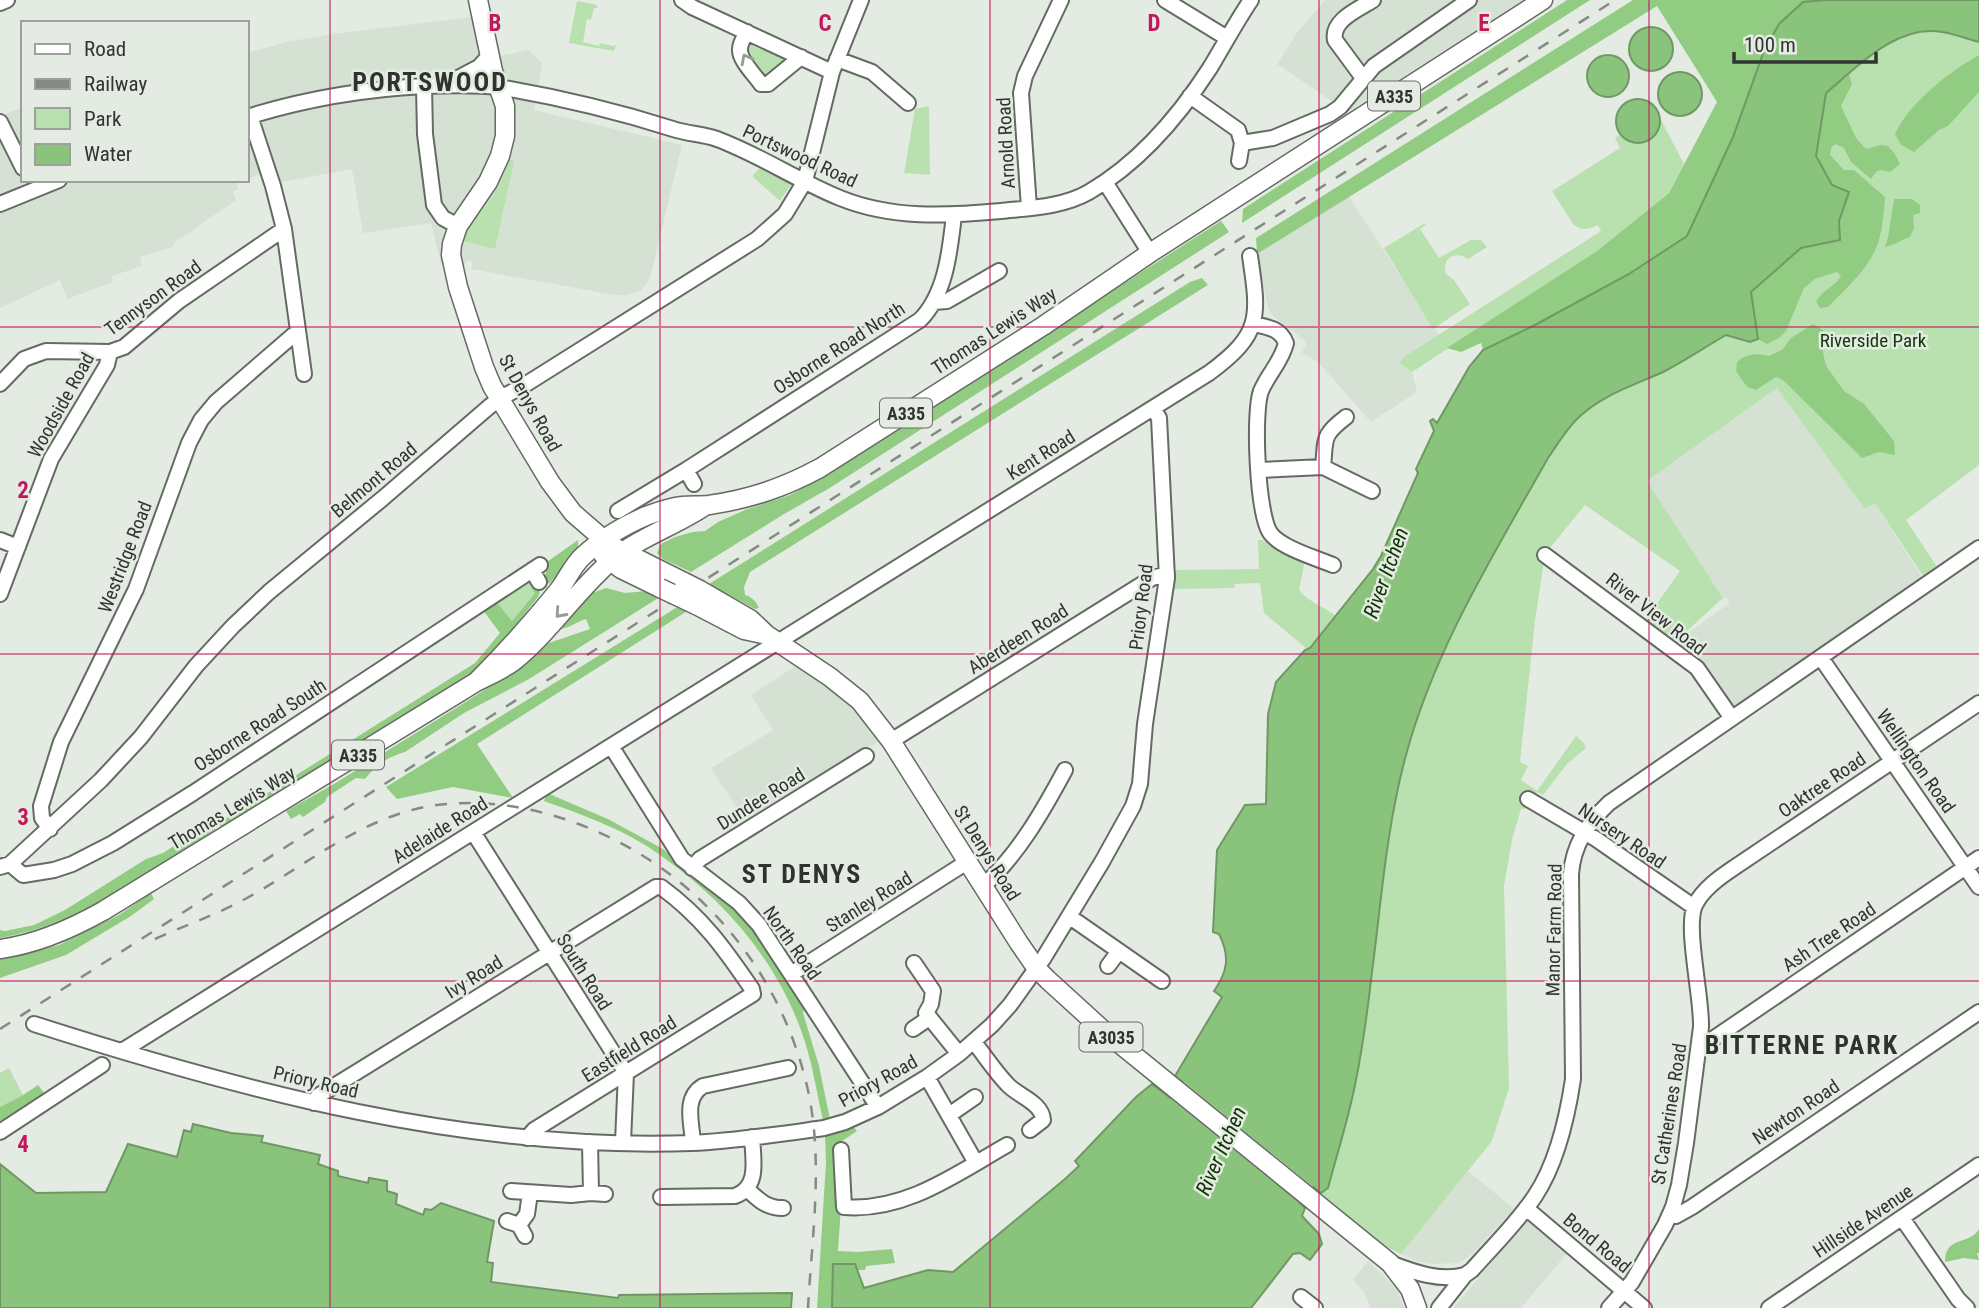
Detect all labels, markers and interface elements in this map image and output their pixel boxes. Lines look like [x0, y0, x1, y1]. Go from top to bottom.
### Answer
text: B [489, 10, 501, 37]
text: C [818, 10, 832, 37]
text: D [1148, 10, 1161, 37]
text: E [1478, 10, 1490, 37]
legend [21, 21, 248, 182]
scale bar [1734, 21, 1876, 65]
text: 100 m [1744, 33, 1796, 57]
text: Road [84, 37, 126, 61]
one-way arrow [740, 54, 754, 67]
district label: PORTSWOOD [352, 67, 508, 97]
text: Railway [84, 72, 147, 96]
road number: A335 [1368, 82, 1420, 110]
street label: Arnold Road [992, 97, 1020, 189]
text: Park [84, 107, 122, 131]
street label: Portswood Road [739, 119, 861, 193]
text: Water [84, 142, 132, 166]
street label: Tennyson Road [100, 255, 206, 341]
street label: Thomas Lewis Way [927, 282, 1061, 380]
street label: Osborne Road North [769, 297, 909, 399]
park label: Riverside Park [1820, 329, 1927, 352]
street label: Woodside Road [23, 348, 99, 462]
street label: St Denys Road [494, 350, 566, 456]
road number: A335 [880, 398, 932, 428]
street label: Kent Road [1003, 425, 1079, 485]
street label: Belmont Road [326, 437, 422, 523]
text: 2 [17, 477, 29, 504]
street label: Westridge Road [93, 498, 157, 616]
water label: River Itchen [1359, 525, 1413, 621]
street label: Priory Road [1124, 563, 1158, 651]
street label: River View Road [1602, 568, 1710, 660]
street label: Aberdeen Road [964, 599, 1072, 679]
one-way arrow [555, 605, 568, 618]
street label: Osborne Road South [190, 674, 330, 776]
street label: Wellington Road [1872, 705, 1960, 817]
road number: A335 [332, 740, 384, 770]
street label: Oaktree Road [1774, 747, 1870, 823]
street label: Thomas Lewis Way [164, 761, 300, 855]
street label: Dundee Road [713, 763, 809, 835]
street label: Adelaide Road [388, 792, 492, 868]
street label: Nursery Road [1574, 798, 1670, 874]
street label: St Denys Road [949, 801, 1025, 905]
text: 3 [17, 804, 29, 831]
district label: ST DENYS [742, 859, 862, 889]
street label: Manor Farm Road [1541, 863, 1567, 997]
street label: Stanley Road [822, 866, 916, 938]
street label: Ash Tree Road [1778, 897, 1880, 977]
street label: North Road [758, 902, 826, 984]
street label: South Road [551, 929, 617, 1015]
street label: Ivy Road [441, 950, 507, 1004]
street label: Eastfield Road [577, 1011, 681, 1087]
road number: A3035 [1080, 1022, 1142, 1052]
district label: BITTERNE PARK [1705, 1030, 1899, 1060]
street label: St Catherines Road [1646, 1042, 1692, 1186]
street label: Priory Road [835, 1050, 921, 1112]
street label: Priory Road [271, 1061, 361, 1103]
street label: Newton Road [1748, 1075, 1844, 1149]
water label: River Itchen [1191, 1103, 1251, 1199]
text: 4 [17, 1131, 29, 1158]
street label: Hillside Avenue [1809, 1179, 1917, 1263]
street label: Bond Road [1559, 1208, 1635, 1278]

